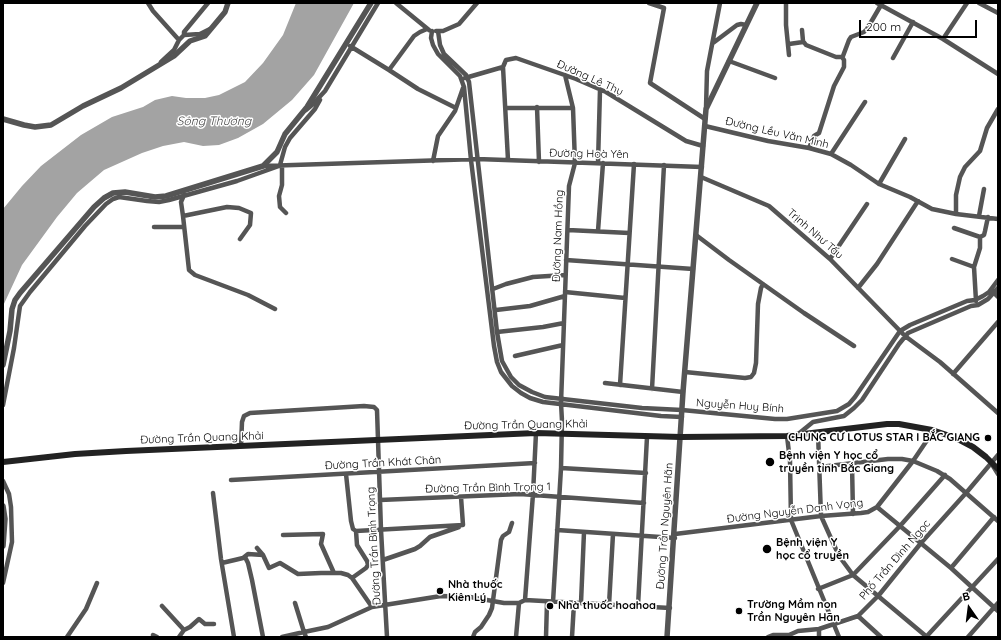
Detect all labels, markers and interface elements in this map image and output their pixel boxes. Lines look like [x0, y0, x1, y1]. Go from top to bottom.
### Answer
scale bar [861, 12, 979, 38]
text: 200 m [866, 19, 901, 34]
street label: Đường Lê Thụ [555, 57, 625, 99]
water label: Sông Thương [177, 114, 251, 128]
street label: Đường Lều Văn Minh [724, 115, 830, 151]
street label: Đường Hoà Yên [549, 147, 629, 161]
street label: Đường Nam Hồng [550, 190, 566, 282]
street label: Trịnh Như Tấu [784, 206, 846, 262]
street label: Nguyễn Huy Bính [695, 396, 785, 416]
street label: Đường Trần Quang Khải [464, 417, 588, 433]
street label: Đường Trần Quang Khải [140, 429, 264, 447]
place label: CHUNG CƯ LOTUS STAR I BẮC GIANG [788, 431, 980, 445]
marker: CHUNG CƯ LOTUS STAR I BẮC GIANG [983, 433, 993, 443]
place label: Bệnh viện Y học cổ truyền tỉnh Bắc Giang [779, 449, 894, 475]
street label: Đường Trần Khát Chân [324, 453, 442, 473]
marker: Bệnh viện Y học cổ truyền tỉnh Bắc Giang [764, 456, 776, 468]
street label: Đường Trần Nguyên Hãn [654, 462, 676, 590]
street label: Đường Trần Bình Trọng 1 [425, 480, 551, 496]
street label: Đường Trần Bình Trọng [364, 487, 384, 605]
street label: Đường Nguyễn Danh Vọng [726, 496, 864, 526]
street label: Phố Trần Đình Ngọc [857, 517, 933, 603]
place label: Bệnh viện Y học cổ truyền [776, 536, 849, 562]
marker: Bệnh viện Y học cổ truyền [761, 543, 773, 555]
place label: Nhà thuốc Kiên Lý [448, 578, 503, 604]
marker: Nhà thuốc Kiên Lý [435, 586, 445, 596]
north arrow [949, 588, 989, 628]
text: B [961, 589, 971, 604]
place label: Trường Mầm non Trần Nguyên Hãn [747, 598, 840, 624]
place label: Nhà thuốc hoahoa [558, 599, 656, 613]
marker: Nhà thuốc hoahoa [545, 601, 555, 611]
marker: Trường Mầm non Trần Nguyên Hãn [734, 606, 744, 616]

